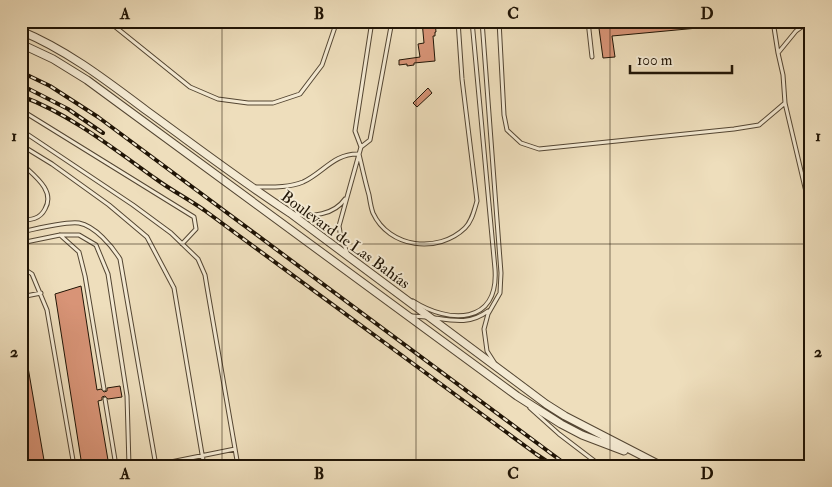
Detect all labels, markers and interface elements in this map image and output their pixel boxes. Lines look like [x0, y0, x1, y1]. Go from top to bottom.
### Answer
text: A [119, 4, 131, 24]
text: B [314, 4, 324, 24]
text: C [507, 4, 519, 24]
text: D [700, 4, 714, 24]
scale bar [630, 42, 732, 74]
text: 100 m [637, 51, 673, 70]
text: 1 [11, 126, 17, 146]
text: 1 [815, 126, 821, 146]
street label: Boulevard de Las Bahías [277, 186, 414, 293]
text: 2 [10, 342, 18, 362]
text: 2 [814, 342, 822, 362]
text: A [119, 464, 131, 484]
text: B [314, 464, 324, 484]
text: C [507, 464, 519, 484]
text: D [700, 464, 714, 484]

